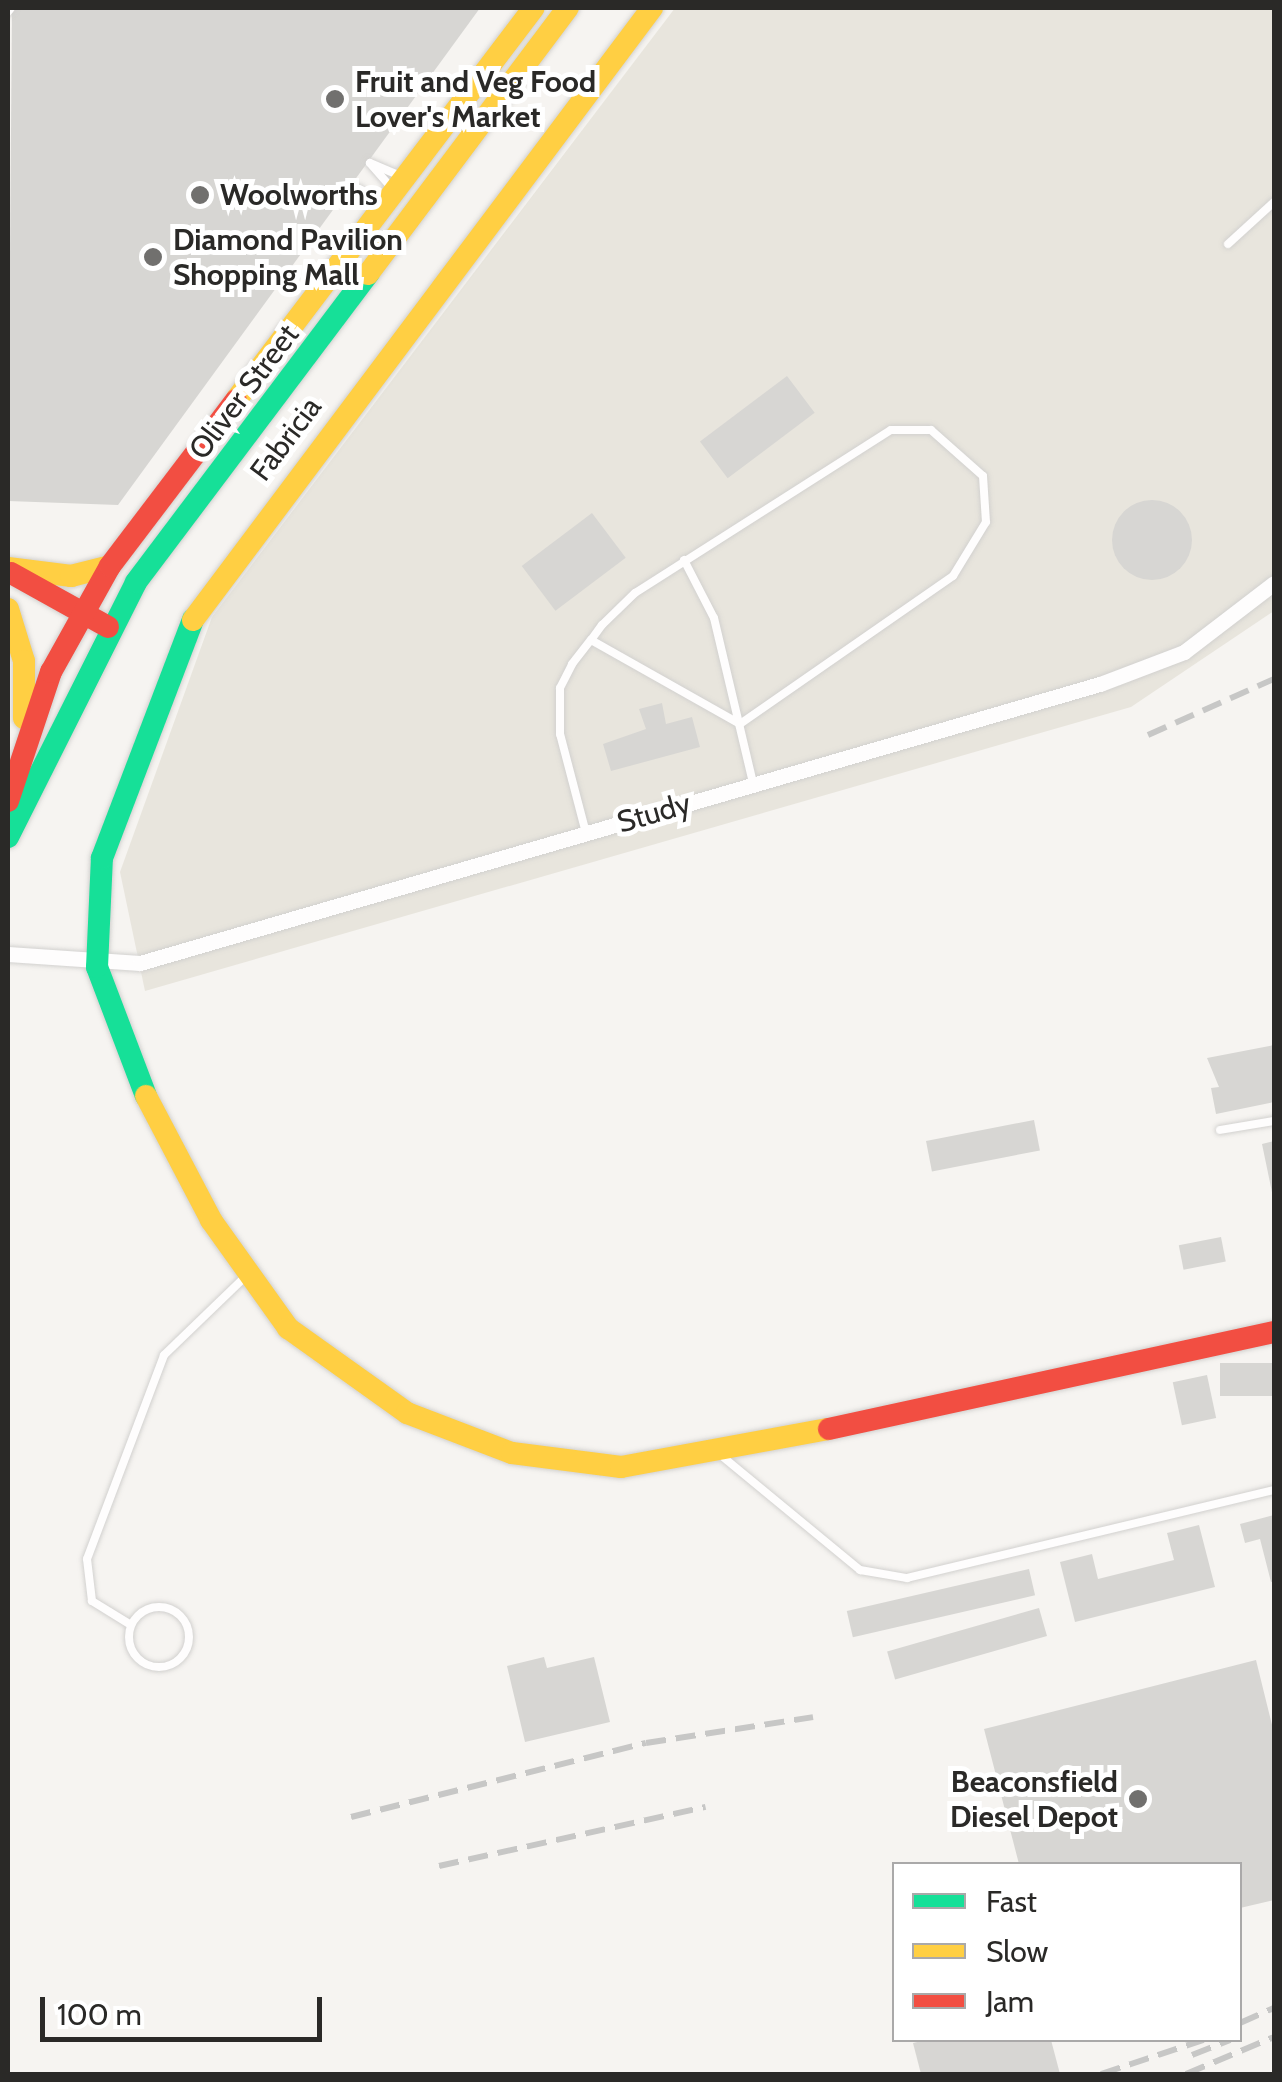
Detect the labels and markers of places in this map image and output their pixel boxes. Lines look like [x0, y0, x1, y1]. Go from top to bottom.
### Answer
place label: Fruit and Veg Food Lover's Market [355, 64, 596, 134]
marker: Fruit and Veg Food Lover's Market [324, 88, 346, 110]
place label: Woolworths [220, 177, 378, 213]
marker: Woolworths [189, 184, 211, 206]
place label: Diamond Pavilion Shopping Mall [173, 222, 403, 292]
marker: Diamond Pavilion Shopping Mall [142, 246, 164, 268]
place label: Beaconsfield Diesel Depot [950, 1764, 1118, 1834]
marker: Beaconsfield Diesel Depot [1127, 1788, 1149, 1810]

